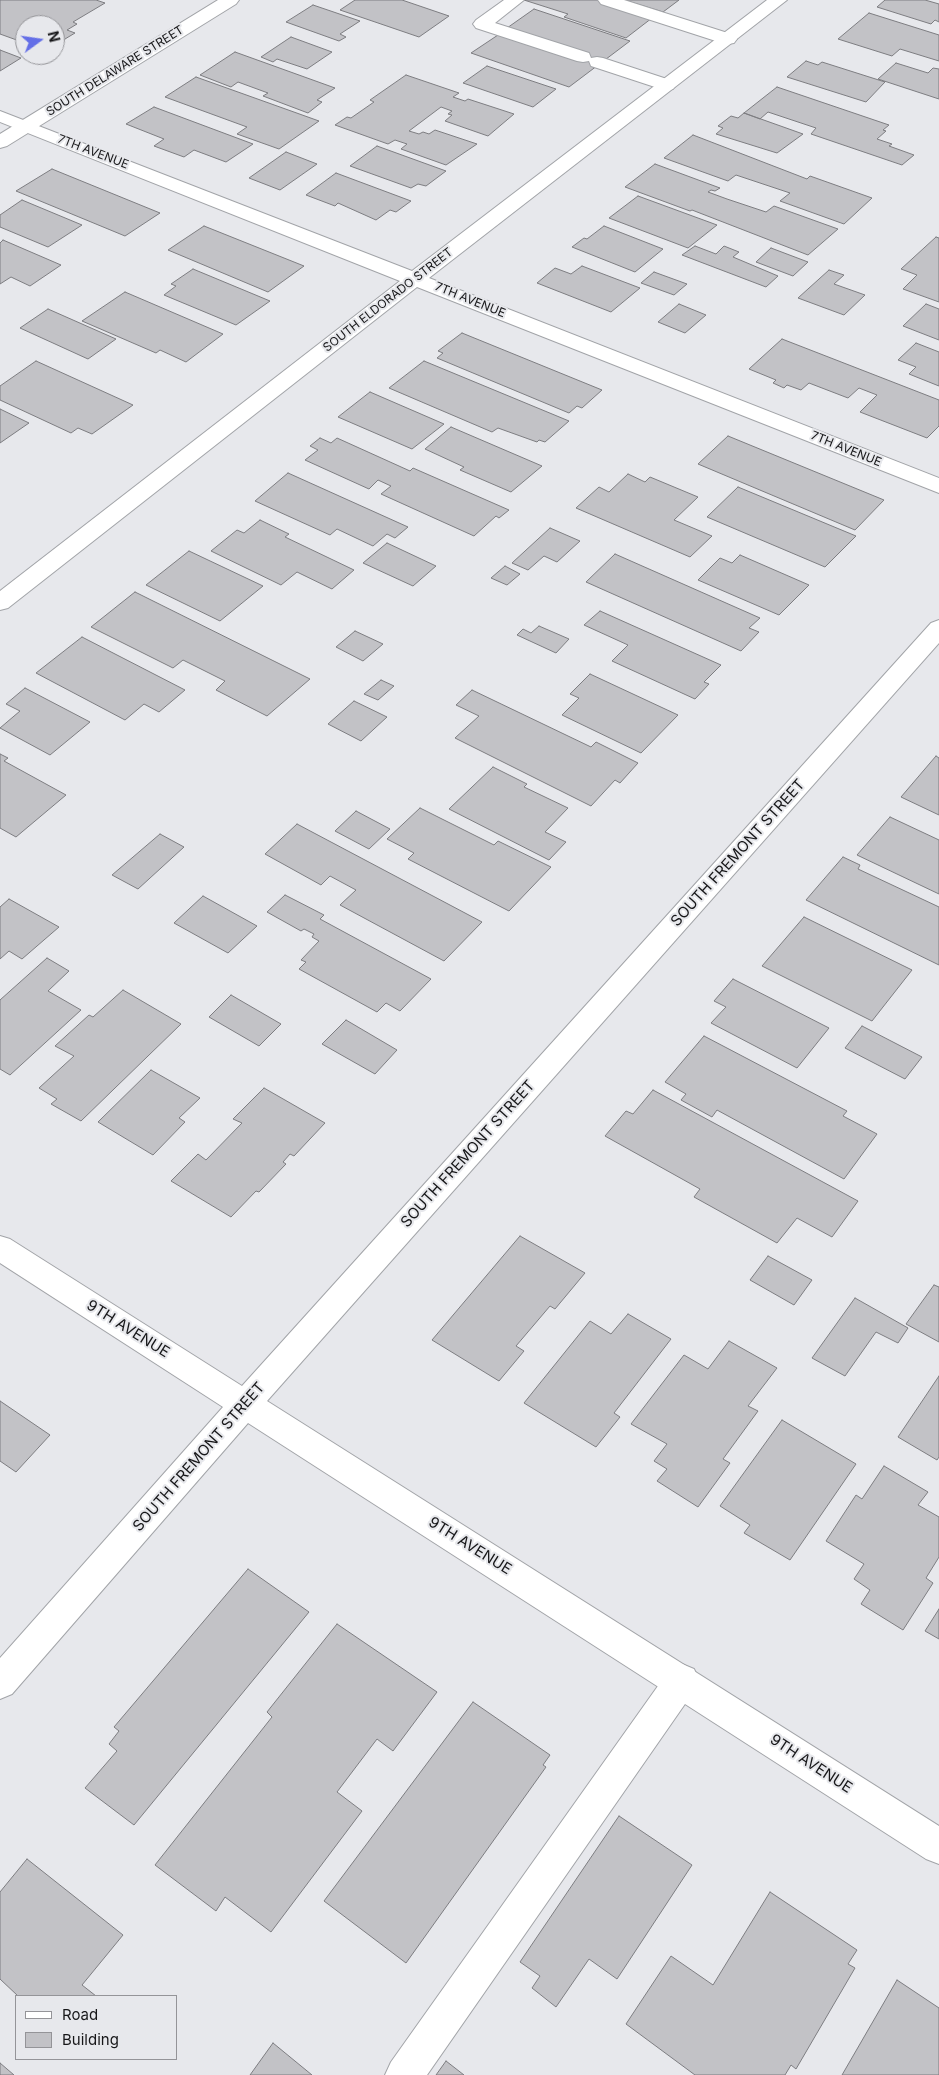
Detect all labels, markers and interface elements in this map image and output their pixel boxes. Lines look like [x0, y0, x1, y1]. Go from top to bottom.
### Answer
north arrow [15, 15, 65, 65]
street label: SOUTH DELAWARE STREET [44, 23, 186, 119]
text: N [45, 29, 64, 44]
street label: 7TH AVENUE [55, 132, 131, 172]
street label: SOUTH ELDORADO STREET [320, 245, 456, 355]
street label: 7TH AVENUE [433, 279, 507, 321]
street label: 7TH AVENUE [809, 428, 883, 470]
street label: SOUTH FREMONT STREET [667, 776, 809, 930]
street label: SOUTH FREMONT STREET [397, 1077, 539, 1231]
street label: 9TH AVENUE [83, 1296, 173, 1362]
street label: SOUTH FREMONT STREET [129, 1379, 269, 1535]
street label: 9TH AVENUE [425, 1513, 515, 1579]
street label: 9TH AVENUE [766, 1731, 856, 1797]
legend [15, 1995, 178, 2060]
text: Road [62, 2005, 98, 2024]
text: Building [62, 2030, 119, 2049]

